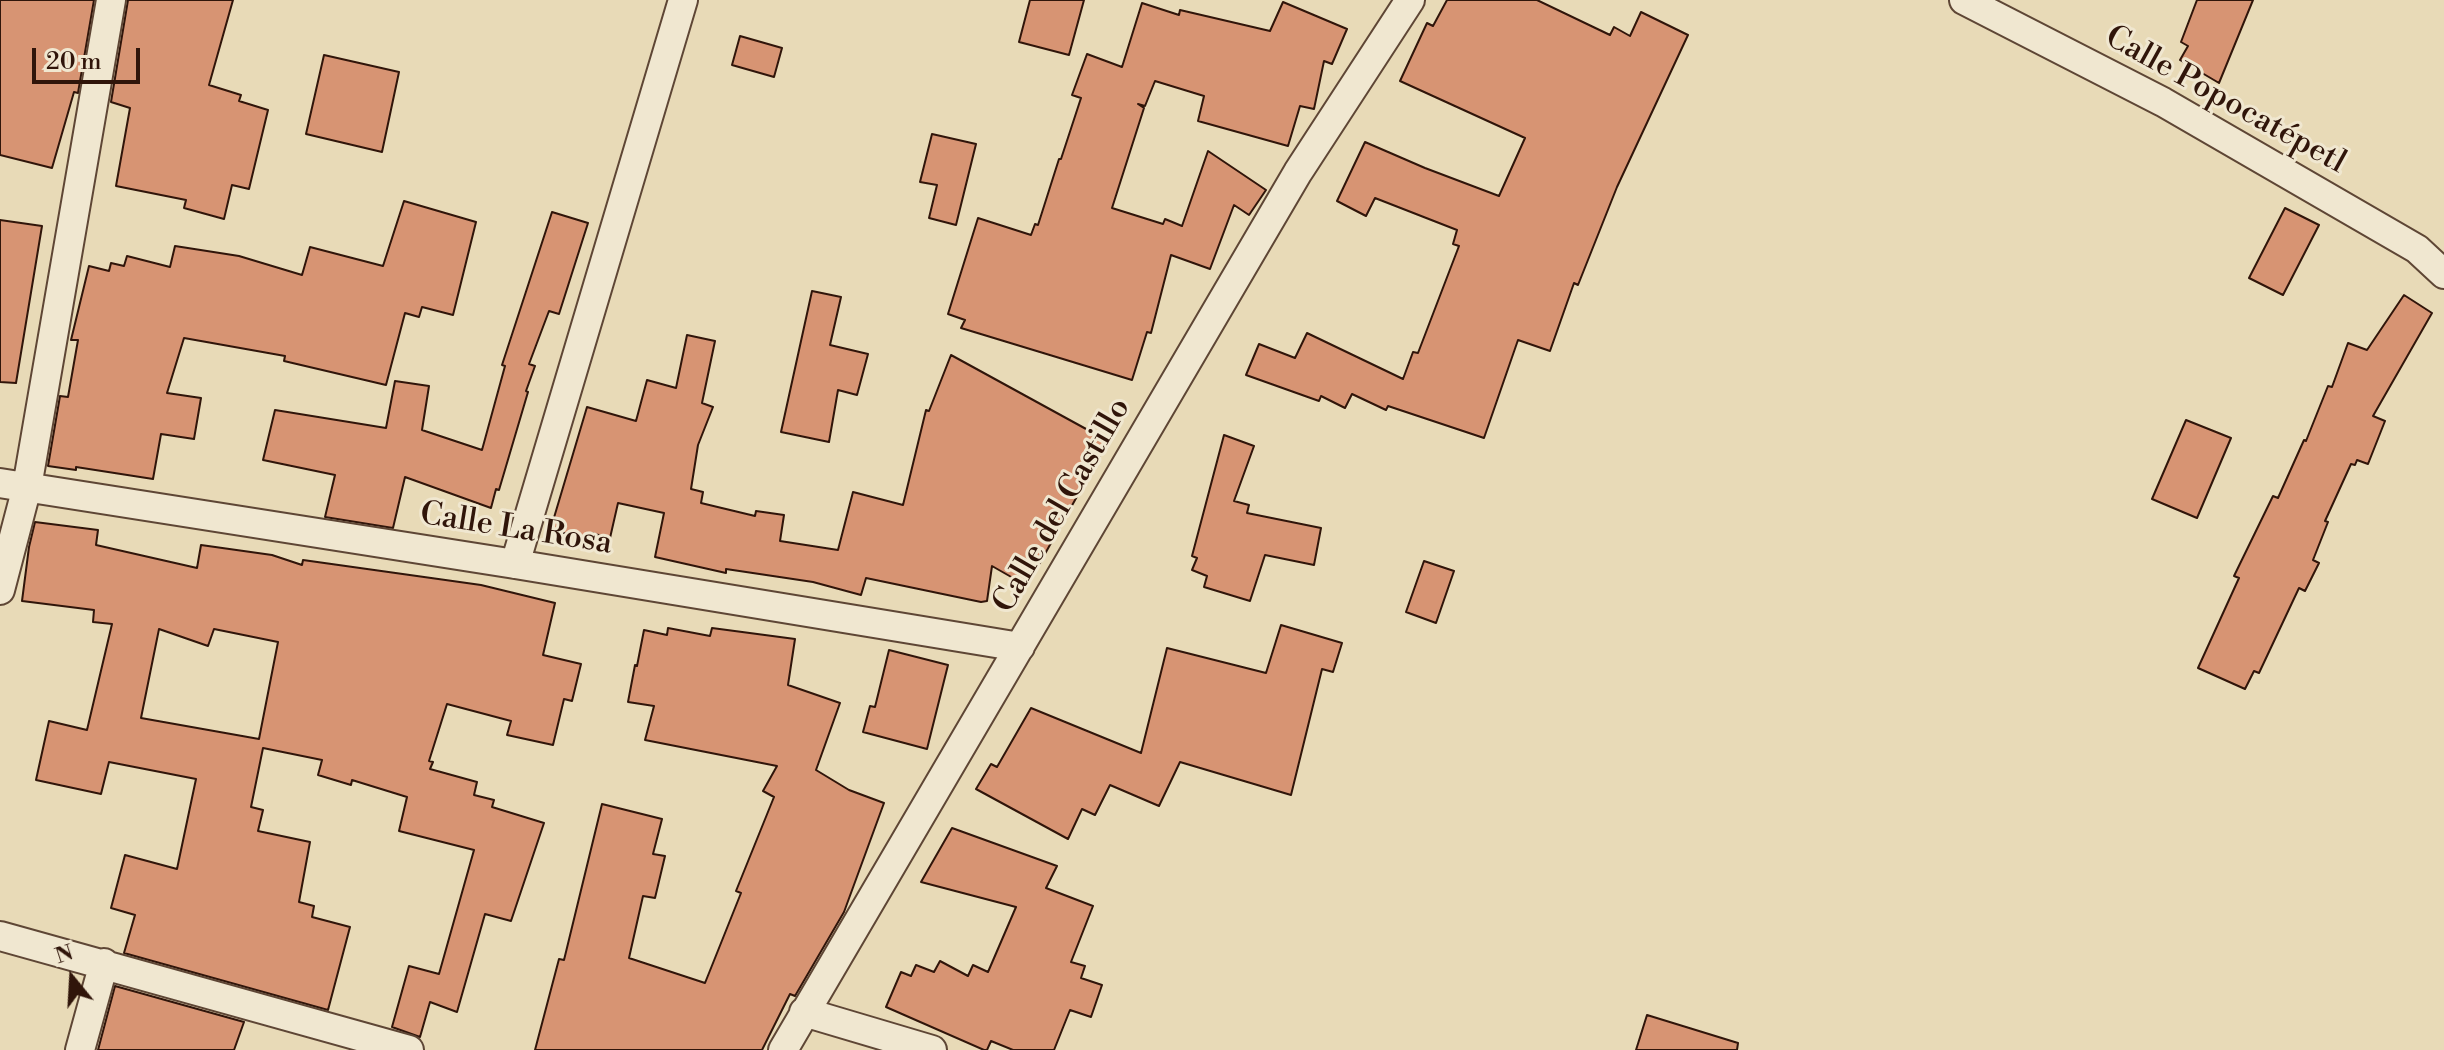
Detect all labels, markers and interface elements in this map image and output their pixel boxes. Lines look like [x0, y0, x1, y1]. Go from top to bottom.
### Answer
street label: Calle Popocatépetl [2098, 19, 2352, 183]
scale bar [36, 32, 144, 82]
text: 20 m [46, 47, 102, 77]
street label: Calle del Castillo [986, 392, 1140, 620]
street label: Calle La Rosa [417, 496, 615, 564]
north arrow [32, 938, 112, 1018]
text: N [52, 939, 77, 970]

